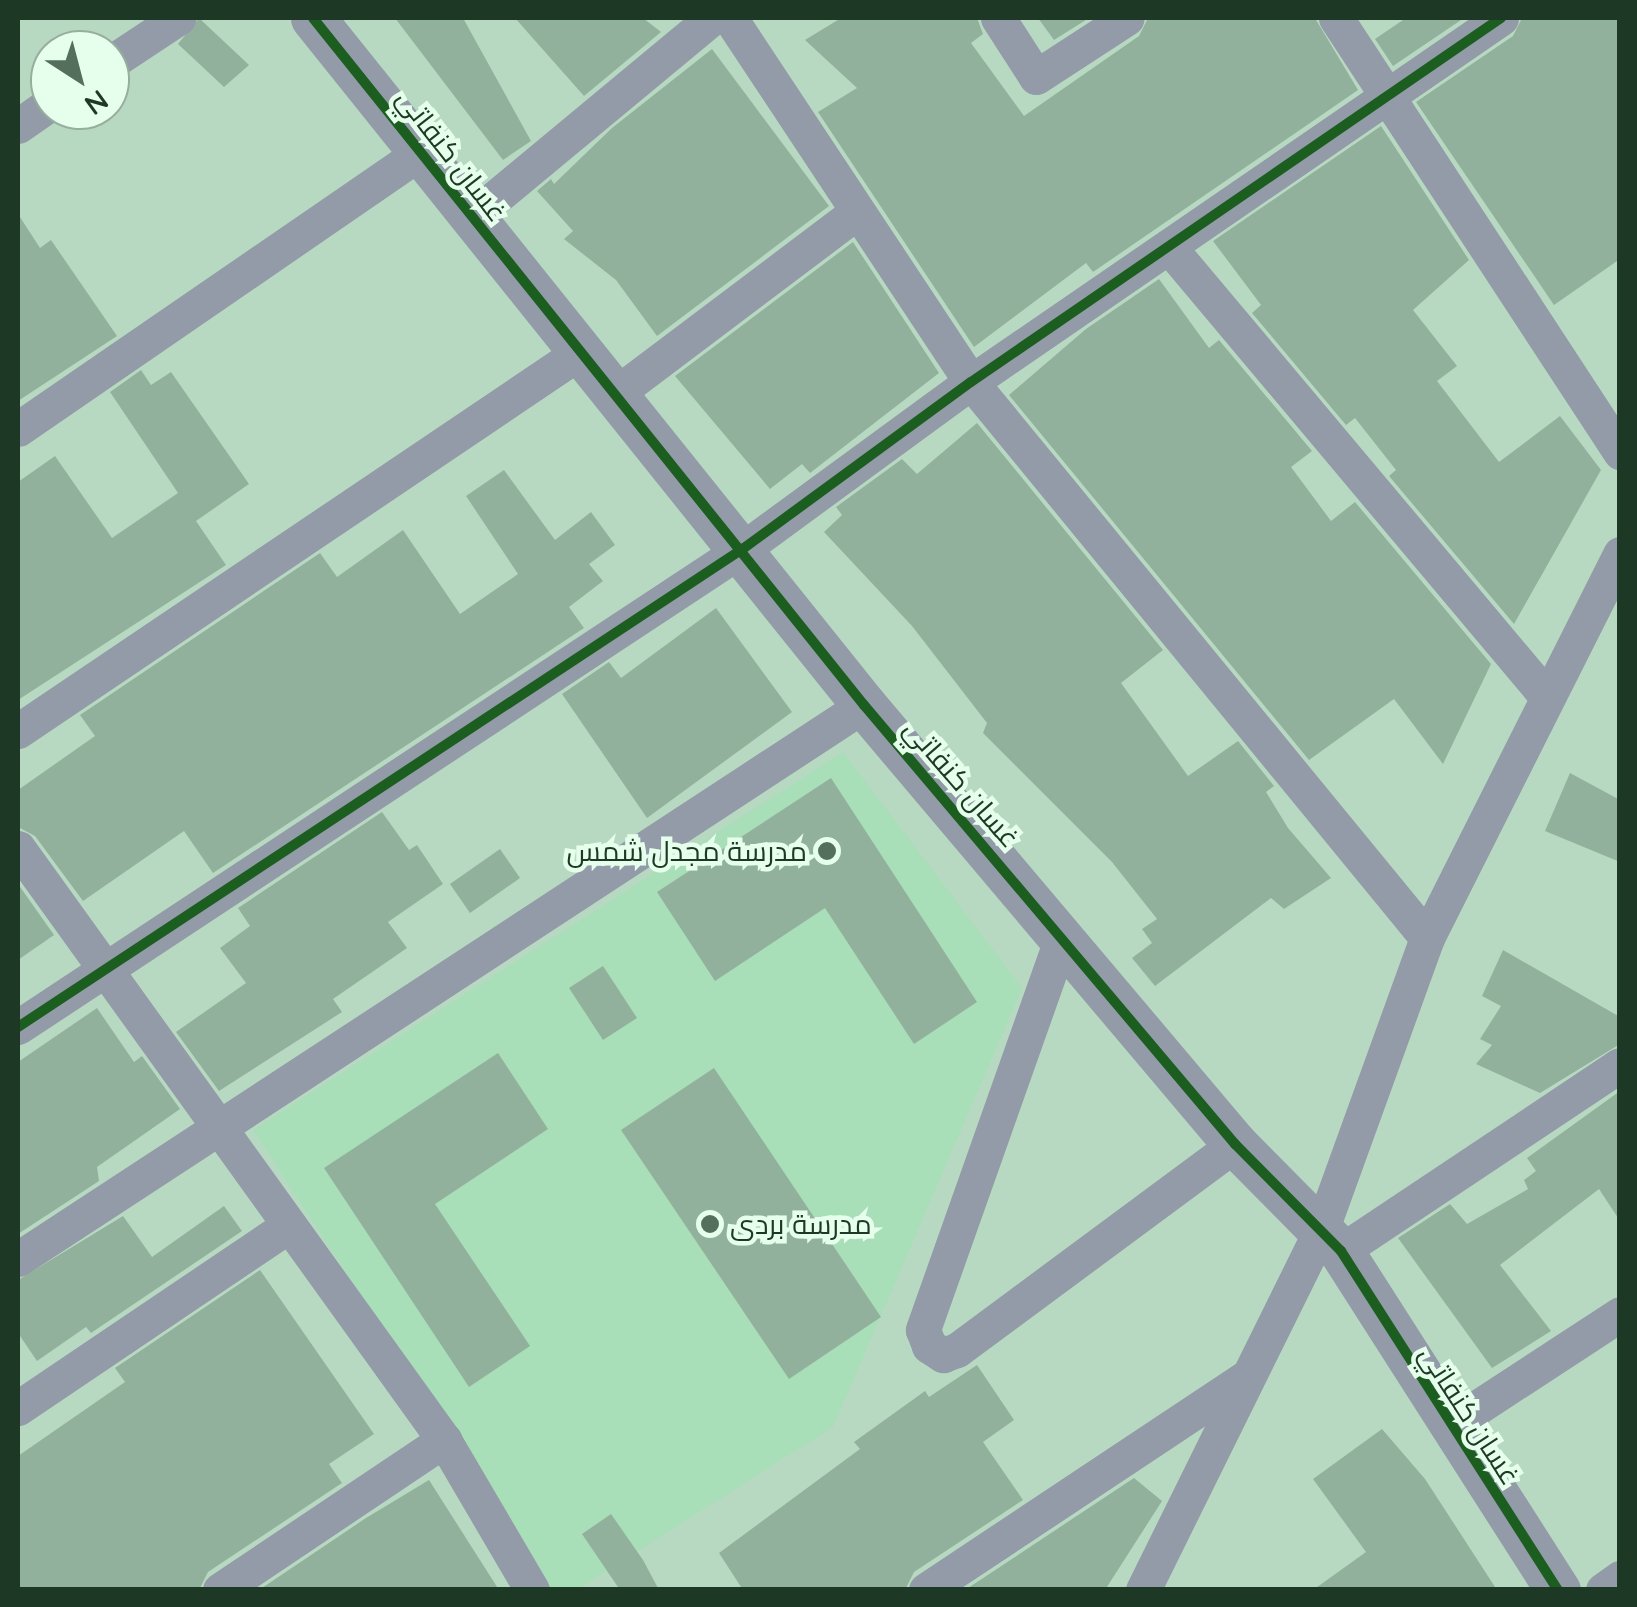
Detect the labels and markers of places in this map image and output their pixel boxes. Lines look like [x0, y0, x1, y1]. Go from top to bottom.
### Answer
place label: مدرسة مجدل شمس [567, 834, 807, 868]
marker: مدرسة مجدل شمس [816, 840, 838, 862]
place label: مدرسة بردى [730, 1207, 872, 1241]
marker: مدرسة بردى [699, 1213, 721, 1235]

